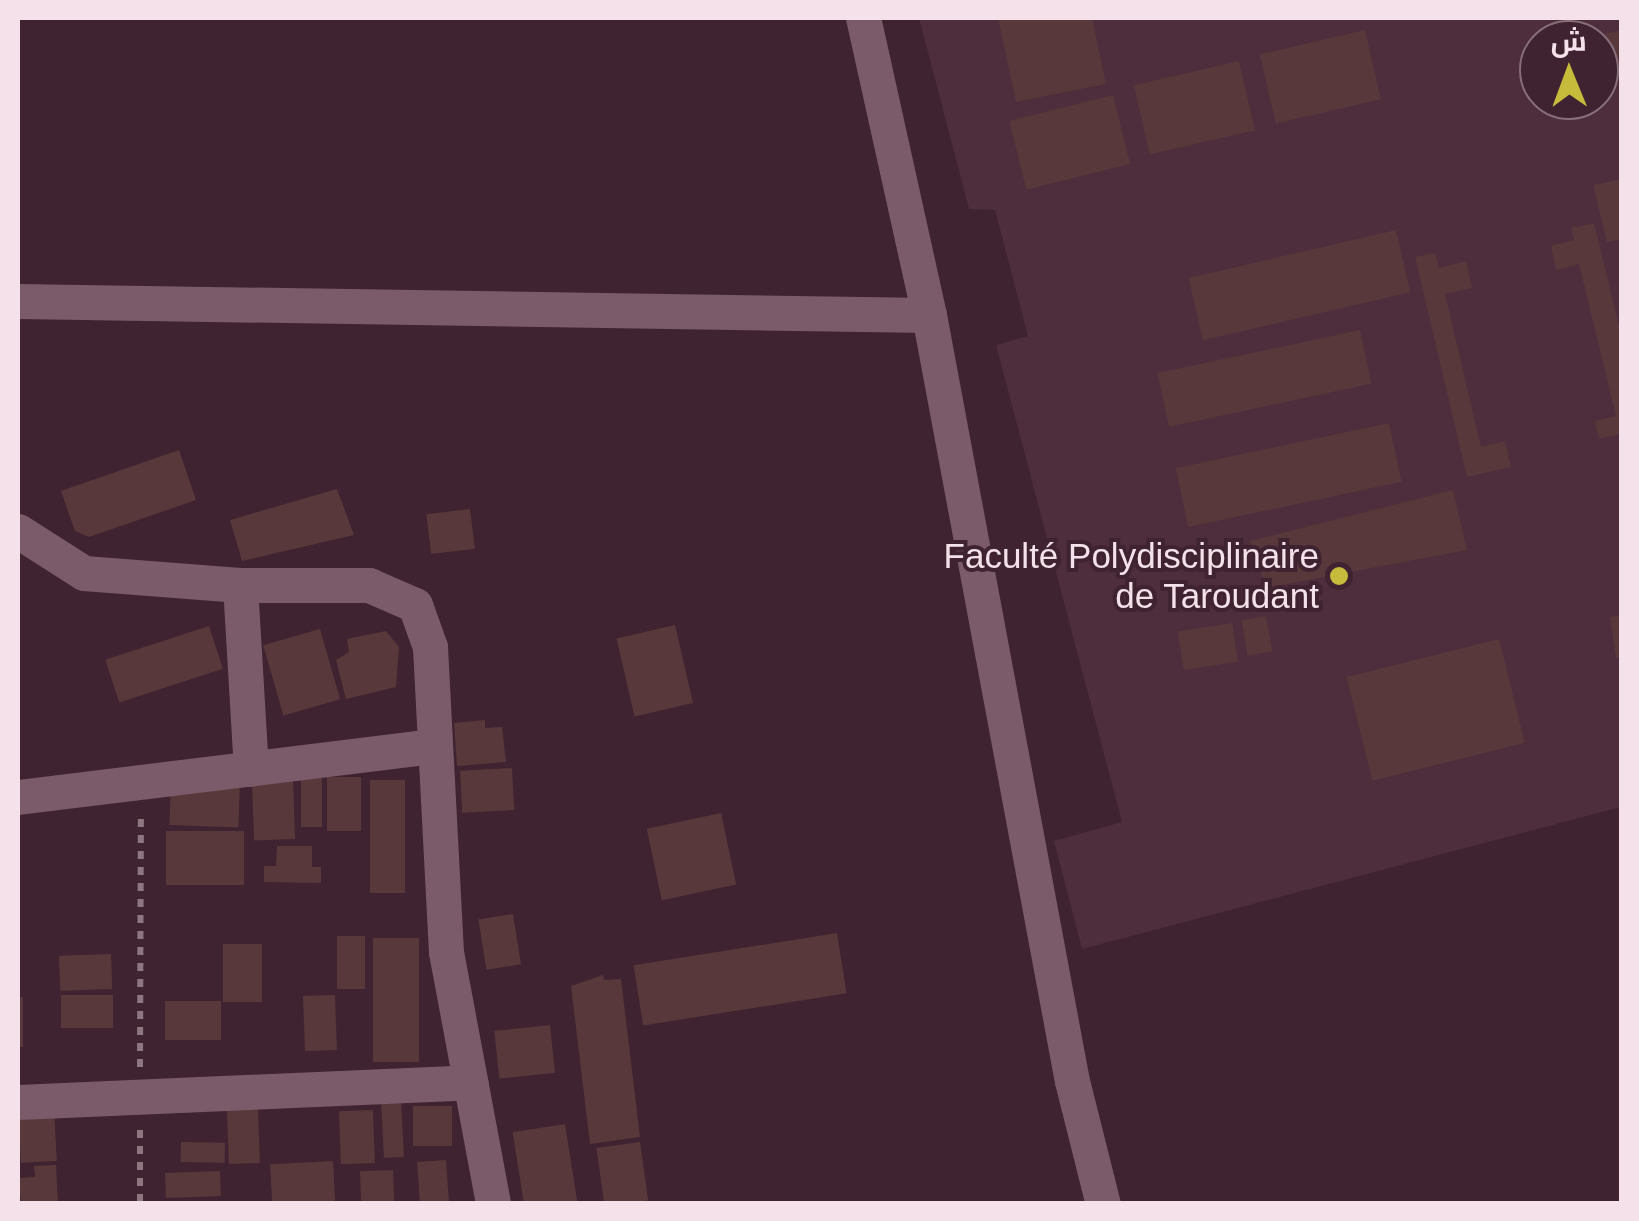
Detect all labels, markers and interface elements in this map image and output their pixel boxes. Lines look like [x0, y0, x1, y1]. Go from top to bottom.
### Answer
north arrow [1519, 20, 1619, 120]
text: ش [1550, 26, 1587, 57]
place label: Faculté Polydisciplinaire de Taroudant [944, 535, 1319, 617]
marker: Faculté Polydisciplinaire de Taroudant [1328, 565, 1350, 587]

